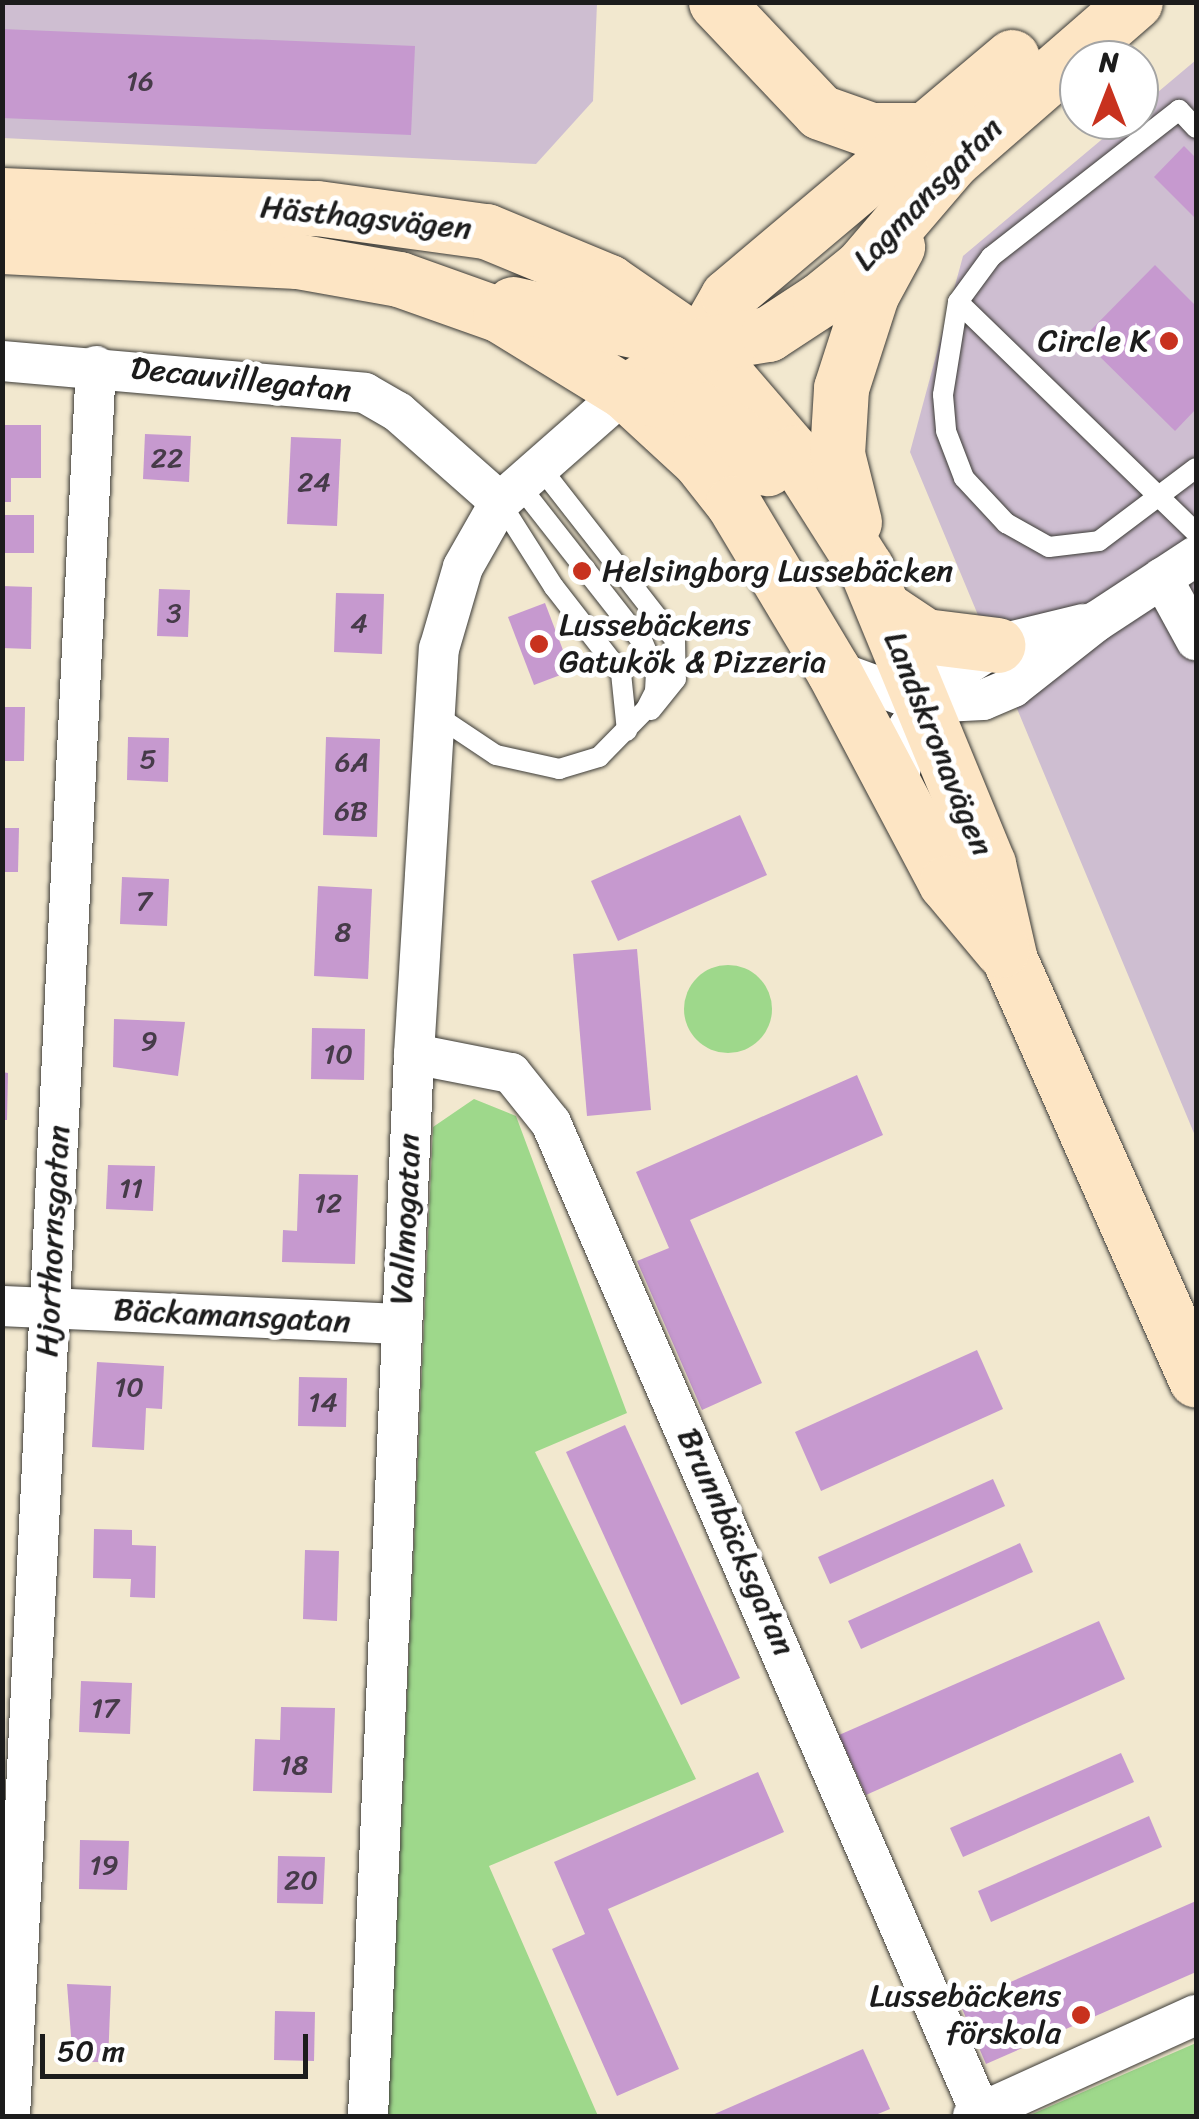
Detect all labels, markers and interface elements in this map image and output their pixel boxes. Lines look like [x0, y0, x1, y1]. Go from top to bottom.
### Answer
text: N [1099, 37, 1119, 86]
north arrow [1059, 40, 1159, 140]
house number: 16 [126, 64, 154, 98]
street label: Lagmansgatan [845, 109, 1011, 279]
street label: Hästhagsvägen [259, 188, 473, 248]
place label: Circle K [1038, 322, 1149, 360]
marker: Circle K [1158, 330, 1180, 352]
street label: Decauvillegatan [129, 349, 353, 411]
house number: 22 [151, 441, 183, 475]
house number: 24 [297, 465, 331, 499]
place label: Helsingborg Lussebäcken [602, 552, 955, 590]
marker: Helsingborg Lussebäcken [571, 560, 593, 582]
house number: 3 [166, 596, 182, 630]
house number: 4 [350, 606, 368, 640]
place label: Lussebäckens Gatukök & Pizzeria [559, 607, 826, 682]
street label: Landskronavägen [875, 626, 1001, 862]
marker: Lussebäckens Gatukök & Pizzeria [528, 633, 550, 655]
house number: 5 [139, 742, 157, 776]
house number: 6A [335, 745, 369, 779]
house number: 6B [334, 794, 368, 828]
house number: 7 [136, 884, 152, 918]
house number: 8 [335, 915, 351, 949]
house number: 9 [140, 1024, 158, 1058]
house number: 10 [323, 1037, 353, 1071]
street label: Hjorthornsgatan [28, 1124, 78, 1358]
street label: Vallmogatan [382, 1132, 430, 1306]
house number: 11 [119, 1171, 143, 1205]
house number: 12 [314, 1186, 342, 1220]
street label: Bäckamansgatan [112, 1291, 352, 1341]
house number: 10 [114, 1370, 144, 1404]
house number: 14 [308, 1385, 338, 1419]
street label: Brunnbäcksgatan [669, 1422, 803, 1662]
house number: 17 [91, 1691, 119, 1725]
house number: 18 [280, 1748, 308, 1782]
house number: 19 [89, 1848, 119, 1882]
house number: 20 [284, 1863, 318, 1897]
place label: Lussebäckens förskola [870, 1978, 1061, 2053]
marker: Lussebäckens förskola [1070, 2004, 1092, 2026]
scale bar [45, 2014, 312, 2076]
text: 50 m [57, 2024, 125, 2078]

